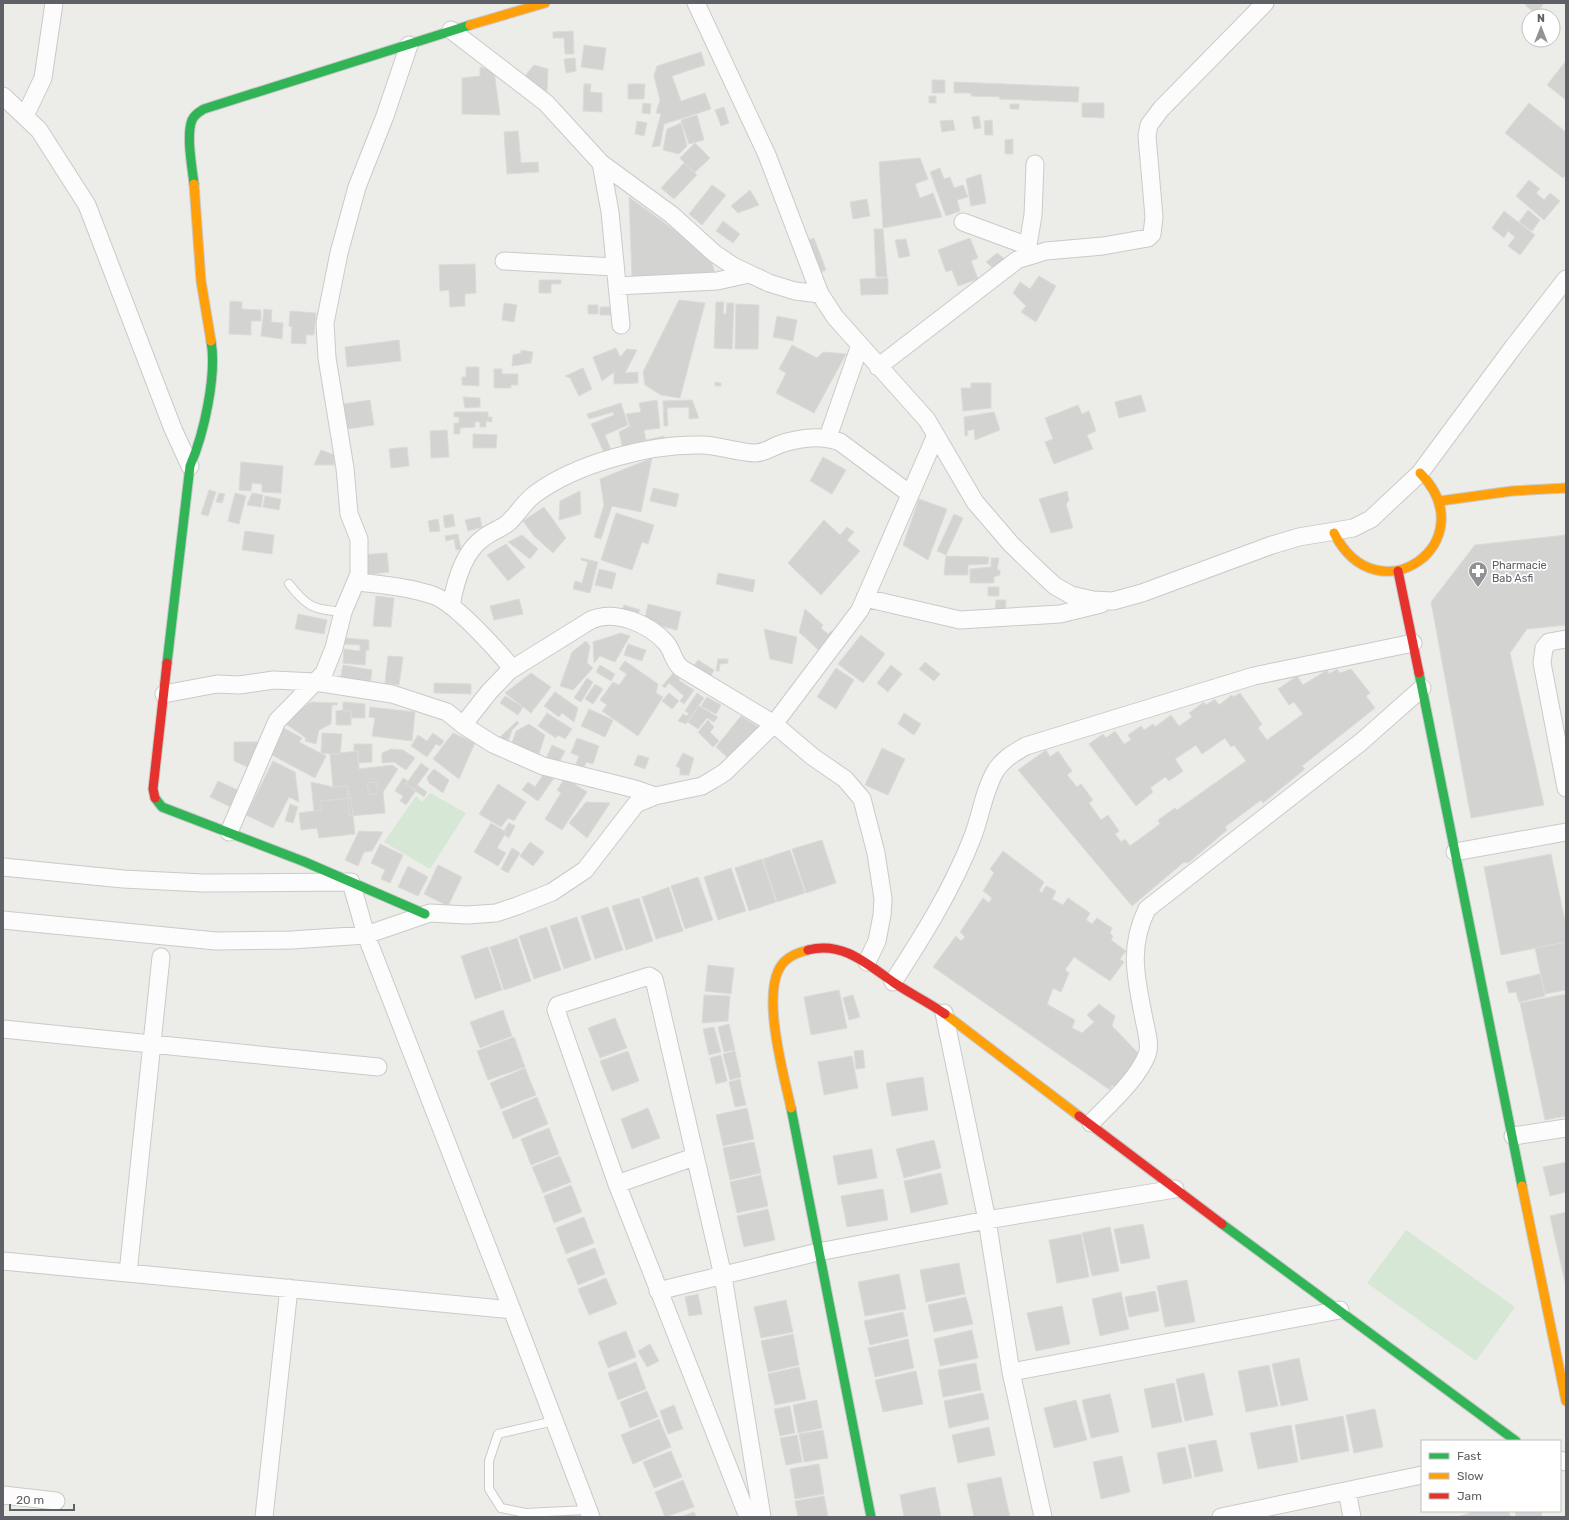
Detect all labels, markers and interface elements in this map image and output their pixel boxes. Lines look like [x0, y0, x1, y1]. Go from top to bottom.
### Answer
north arrow [1521, 8, 1561, 48]
text: N [1537, 12, 1545, 25]
place label: Pharmacie Bab Asfi [1492, 559, 1547, 585]
pharmacy icon: Pharmacie Bab Asfi [1467, 560, 1489, 588]
legend [1421, 1440, 1561, 1512]
text: Fast [1457, 1449, 1481, 1463]
text: Slow [1457, 1469, 1484, 1483]
scale bar [10, 1486, 74, 1512]
text: Jam [1457, 1489, 1482, 1503]
text: 20 m [16, 1493, 44, 1507]

